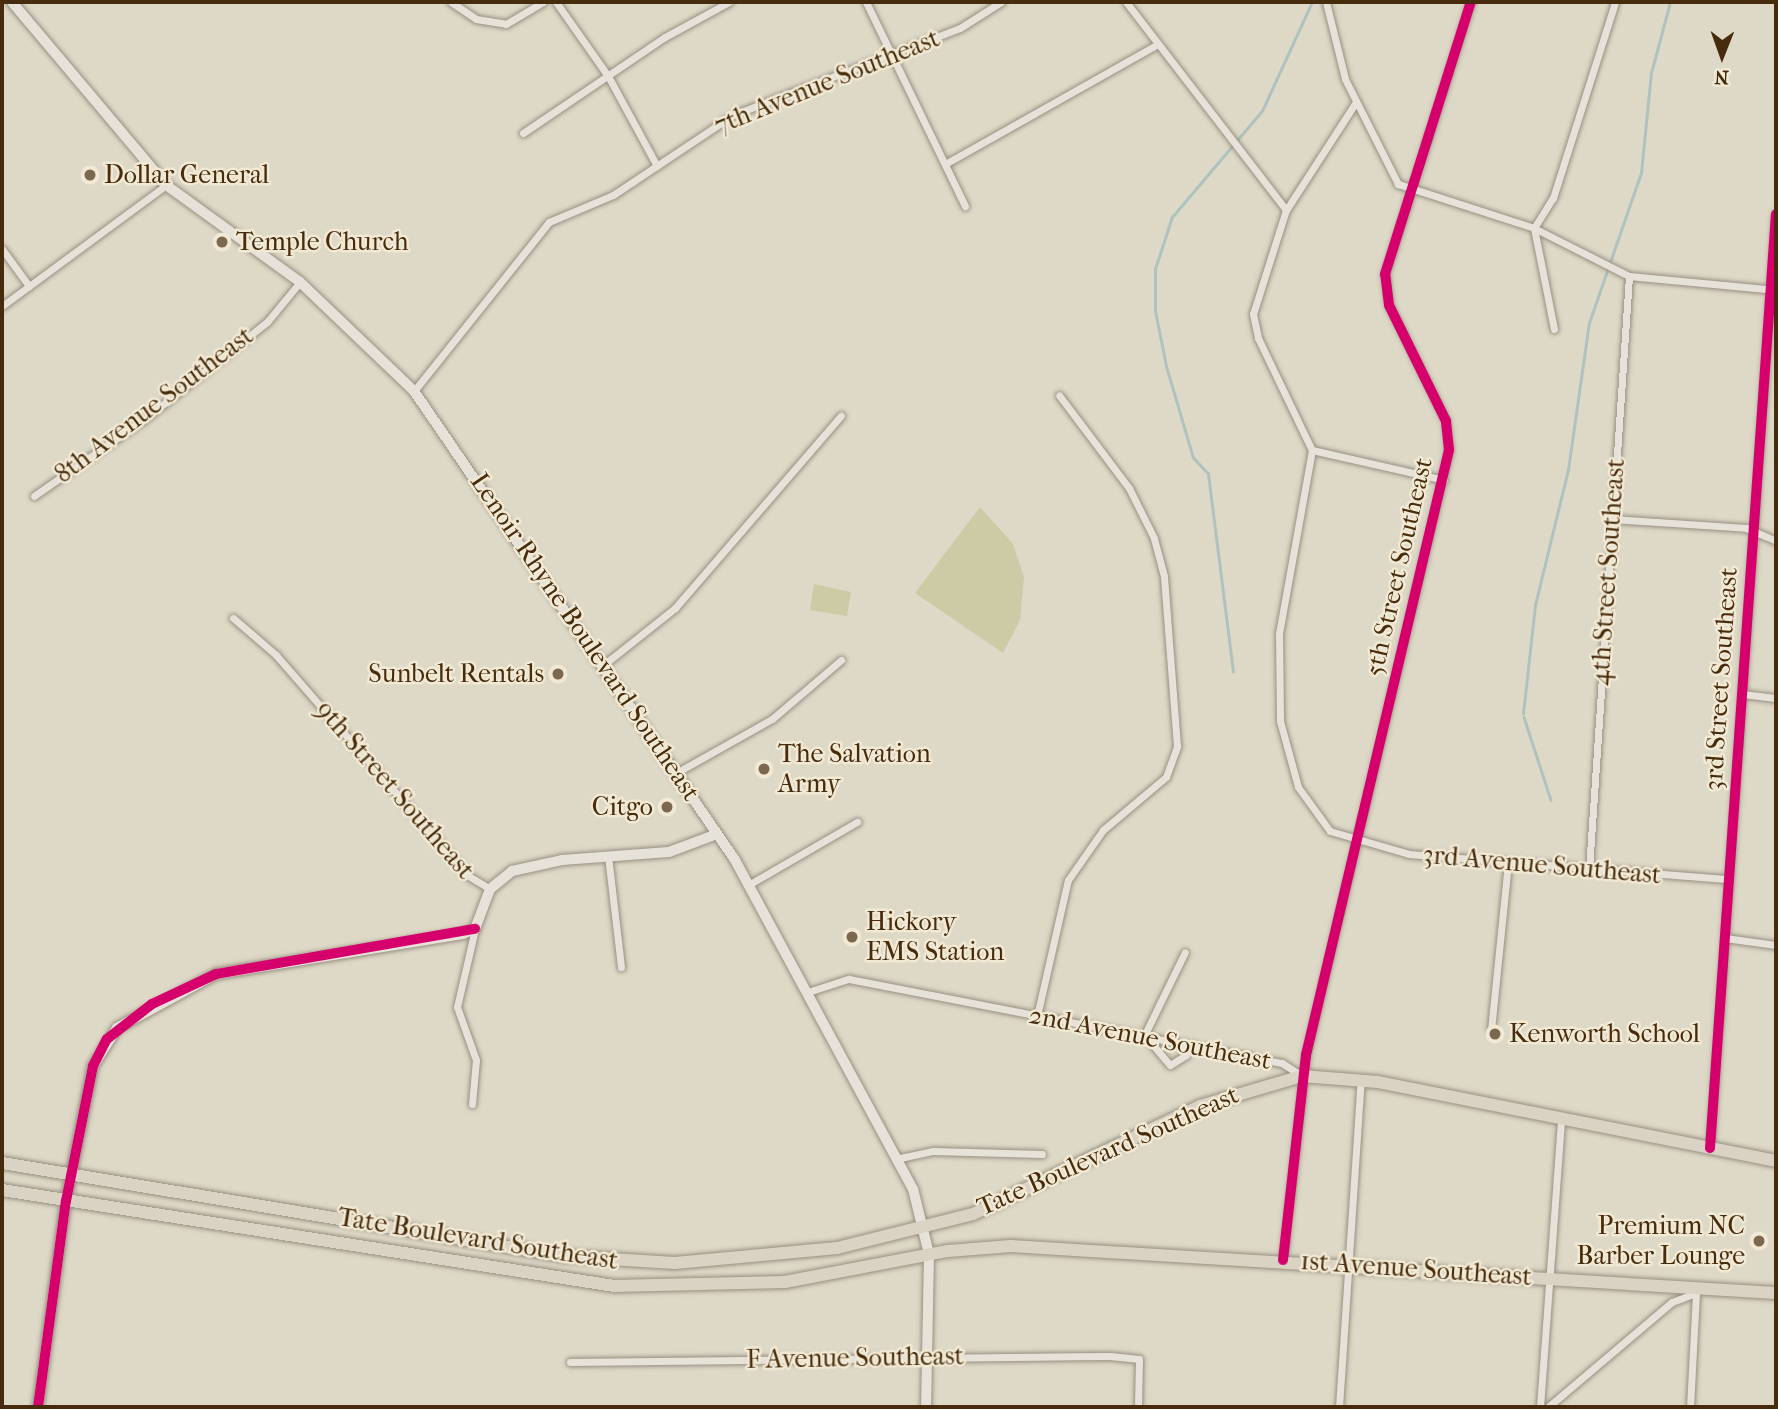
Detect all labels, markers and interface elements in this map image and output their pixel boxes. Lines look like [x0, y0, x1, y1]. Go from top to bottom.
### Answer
north arrow [1687, 21, 1757, 91]
street label: 7th Avenue Southeast [710, 23, 944, 141]
text: N [1714, 66, 1729, 88]
place label: Dollar General [104, 159, 269, 191]
marker: Dollar General [82, 167, 98, 183]
place label: Temple Church [236, 226, 409, 258]
marker: Temple Church [214, 234, 230, 250]
street label: 8th Avenue Southeast [49, 320, 259, 490]
street label: 5th Street Southeast [1359, 455, 1439, 679]
street label: 4th Street Southeast [1585, 457, 1631, 687]
street label: Lenoir Rhyne Boulevard Southeast [463, 467, 707, 807]
street label: 3rd Street Southeast [1698, 566, 1744, 792]
place label: Sunbelt Rentals [368, 658, 544, 690]
marker: Sunbelt Rentals [550, 666, 566, 682]
street label: 9th Street Southeast [309, 695, 481, 885]
place label: The Salvation Army [778, 738, 931, 800]
marker: The Salvation Army [756, 761, 772, 777]
place label: Citgo [592, 791, 653, 823]
marker: Citgo [659, 799, 675, 815]
street label: 3rd Avenue Southeast [1422, 839, 1662, 891]
place label: Hickory EMS Station [866, 906, 1004, 968]
marker: Hickory EMS Station [844, 929, 860, 945]
street label: 2nd Avenue Southeast [1026, 999, 1274, 1077]
place label: Kenworth School [1509, 1018, 1700, 1050]
marker: Kenworth School [1487, 1026, 1503, 1042]
street label: Tate Boulevard Southeast [972, 1079, 1244, 1223]
street label: Tate Boulevard Southeast [336, 1201, 620, 1277]
place label: Premium NC Barber Lounge [1577, 1210, 1745, 1272]
marker: Premium NC Barber Lounge [1751, 1233, 1767, 1249]
street label: 1st Avenue Southeast [1299, 1245, 1533, 1293]
street label: F Avenue Southeast [746, 1341, 964, 1375]

